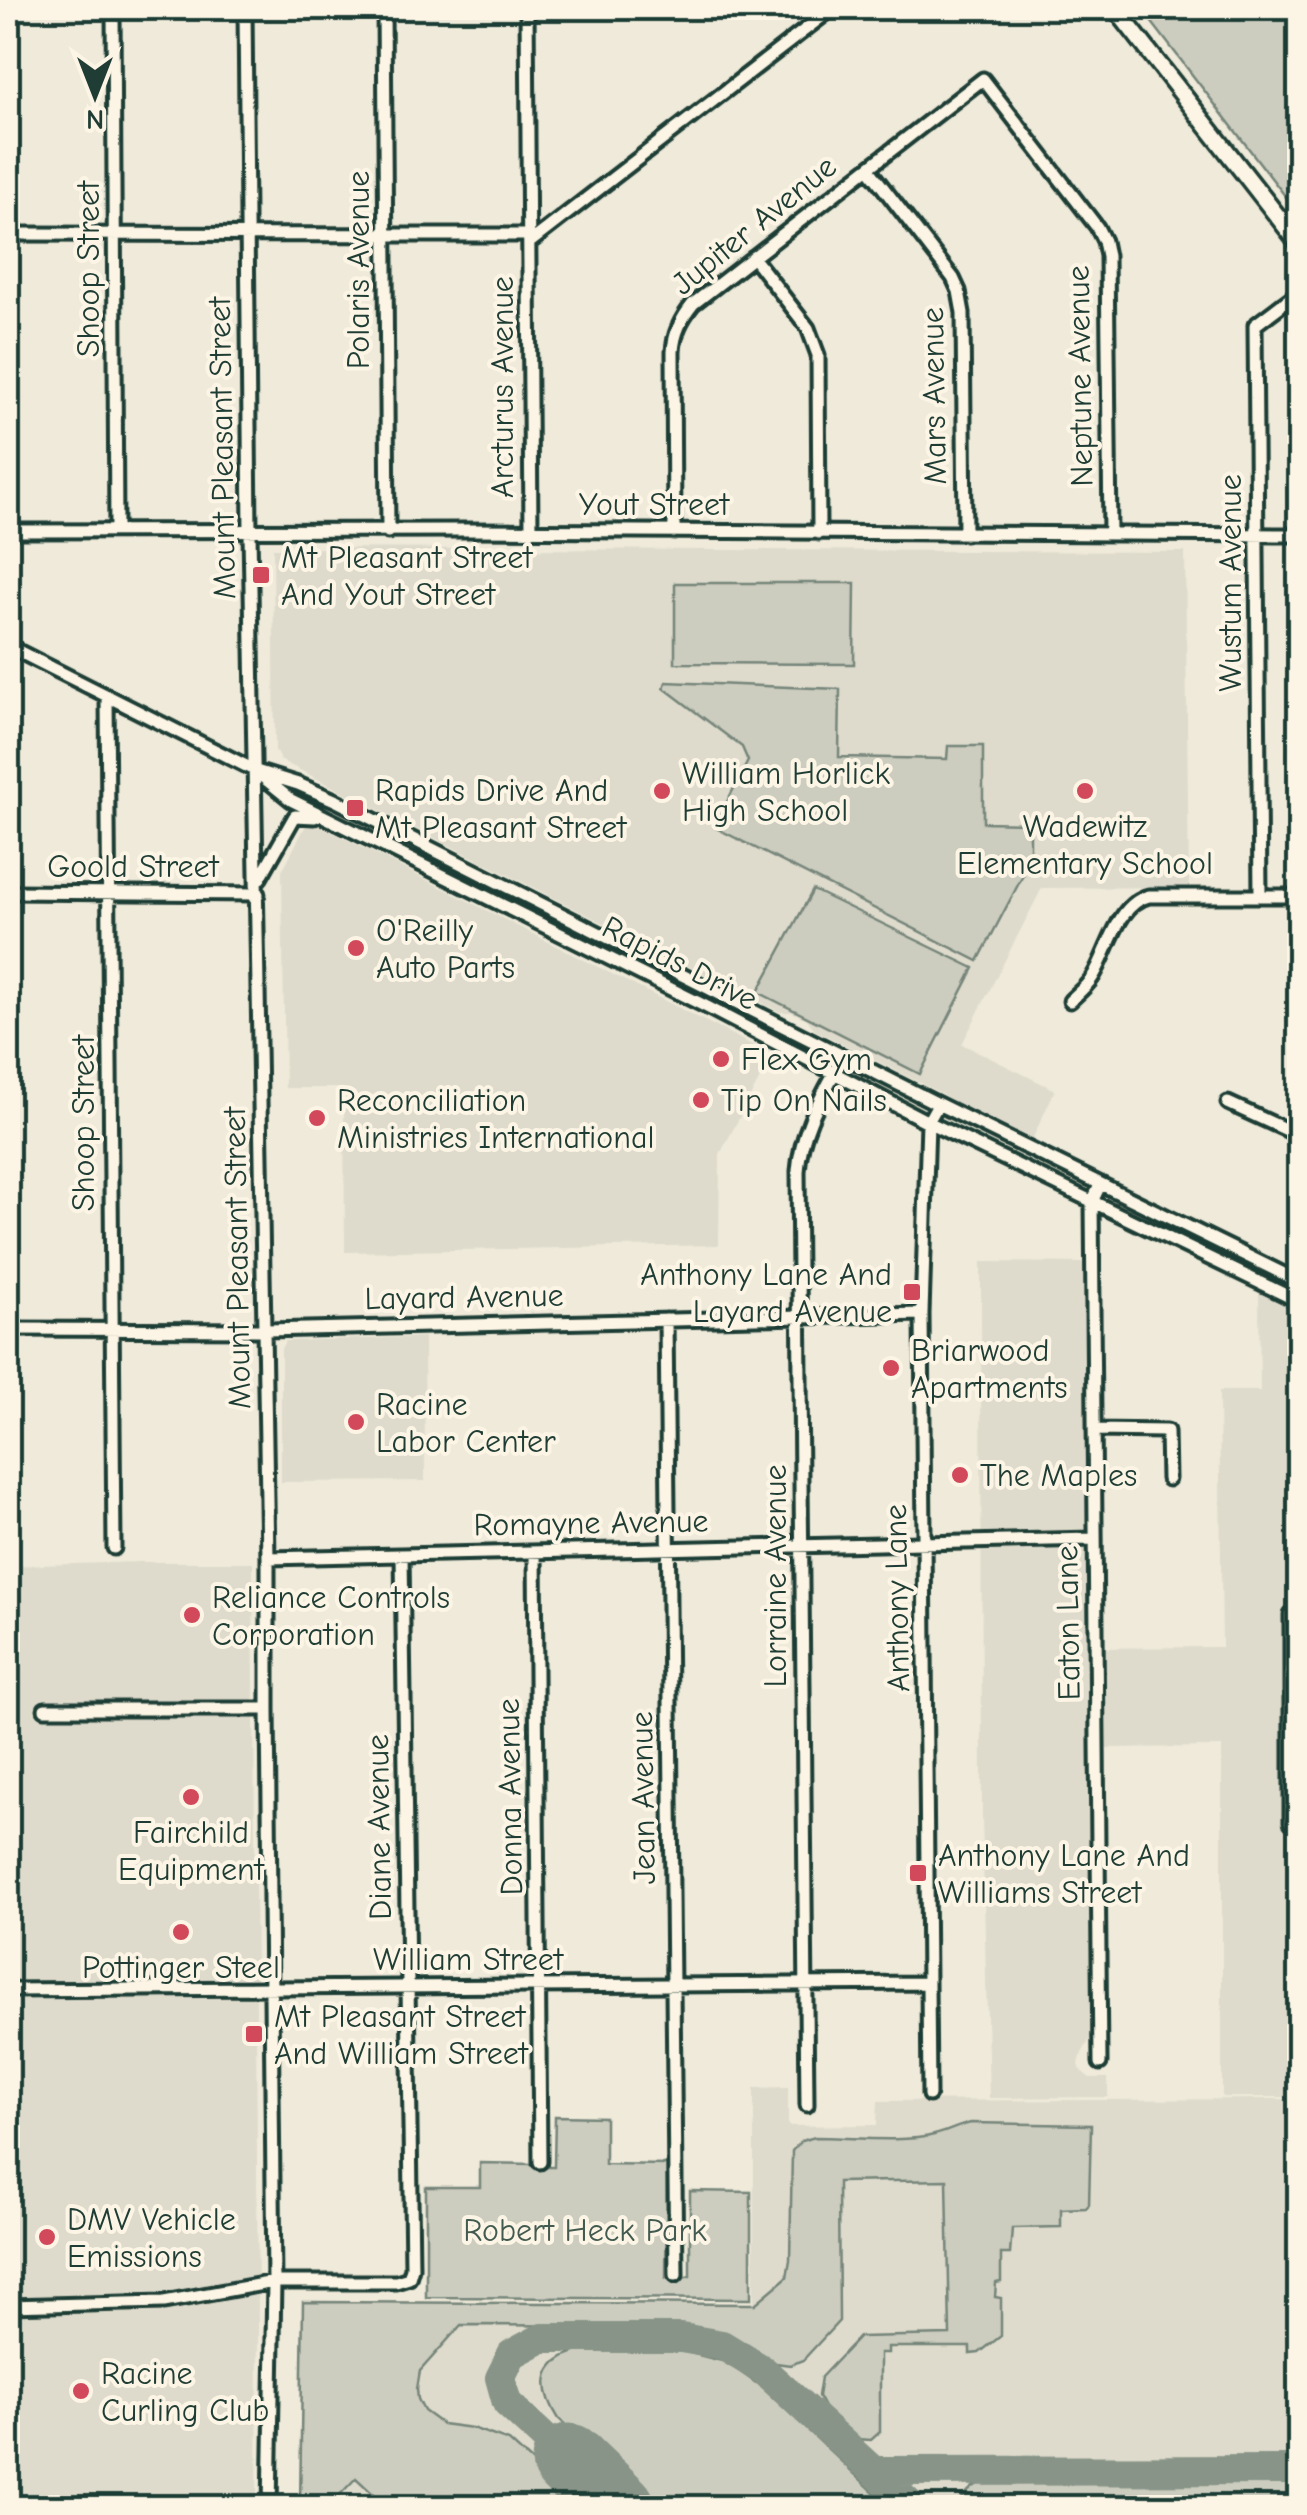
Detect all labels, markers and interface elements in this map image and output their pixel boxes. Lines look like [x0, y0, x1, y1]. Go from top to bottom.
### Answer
north arrow [45, 45, 145, 145]
text: N [86, 103, 104, 135]
street label: Jupiter Avenue [665, 148, 843, 302]
street label: Polaris Avenue [340, 171, 377, 369]
street label: Shoop Street [70, 180, 107, 357]
street label: Neptune Avenue [1060, 265, 1100, 487]
street label: Arcturus Avenue [484, 276, 521, 498]
street label: Mount Pleasant Street [201, 296, 243, 600]
street label: Mars Avenue [914, 307, 954, 485]
street label: Wustum Avenue [1212, 474, 1249, 692]
street label: Yout Street [579, 486, 730, 523]
place label: Mt Pleasant Street And Yout Street [281, 539, 533, 613]
marker: Mt Pleasant Street And Yout Street [250, 564, 272, 586]
place label: William Horlick High School [682, 755, 890, 829]
place label: Rapids Drive And Mt Pleasant Street [375, 772, 627, 846]
marker: William Horlick High School [651, 780, 673, 802]
marker: Wadewitz Elementary School [1074, 780, 1096, 802]
marker: Rapids Drive And Mt Pleasant Street [344, 797, 366, 819]
place label: Wadewitz Elementary School [957, 808, 1213, 882]
street label: Goold Street [47, 848, 220, 885]
street label: Rapids Drive [596, 908, 764, 1018]
place label: O'Reilly Auto Parts [376, 912, 515, 986]
marker: O'Reilly Auto Parts [345, 937, 367, 959]
street label: Shoop Street [65, 1034, 102, 1211]
place label: Flex Gym [741, 1041, 872, 1078]
marker: Flex Gym [710, 1048, 732, 1070]
place label: Reconciliation Ministries International [337, 1082, 654, 1156]
place label: Tip On Nails [721, 1082, 887, 1119]
marker: Tip On Nails [690, 1089, 712, 1111]
street label: Mount Pleasant Street [216, 1106, 258, 1410]
marker: Reconciliation Ministries International [306, 1107, 328, 1129]
place label: Anthony Lane And Layard Avenue [640, 1256, 892, 1330]
street label: Layard Avenue [364, 1277, 564, 1317]
marker: Anthony Lane And Layard Avenue [901, 1281, 923, 1303]
place label: Briarwood Apartments [911, 1332, 1068, 1406]
marker: Briarwood Apartments [880, 1357, 902, 1379]
place label: Racine Labor Center [376, 1386, 556, 1460]
marker: Racine Labor Center [345, 1411, 367, 1433]
place label: The Maples [980, 1457, 1137, 1494]
marker: The Maples [949, 1464, 971, 1486]
street label: Lorraine Avenue [757, 1465, 794, 1687]
street label: Romayne Avenue [473, 1502, 709, 1544]
street label: Anthony Lane [877, 1504, 917, 1692]
street label: Eaton Lane [1048, 1545, 1088, 1701]
place label: Reliance Controls Corporation [212, 1579, 450, 1653]
marker: Reliance Controls Corporation [181, 1604, 203, 1626]
street label: Donna Avenue [490, 1698, 530, 1896]
street label: Jean Avenue [623, 1711, 663, 1885]
street label: Diane Avenue [359, 1734, 399, 1920]
marker: Fairchild Equipment [180, 1786, 202, 1808]
place label: Fairchild Equipment [118, 1814, 265, 1888]
place label: Anthony Lane And Williams Street [938, 1837, 1190, 1911]
marker: Anthony Lane And Williams Street [907, 1862, 929, 1884]
marker: Pottinger Steel [170, 1921, 192, 1943]
street label: William Street [373, 1941, 564, 1978]
place label: Pottinger Steel [82, 1949, 280, 1986]
place label: Mt Pleasant Street And William Street [274, 1998, 529, 2072]
marker: Mt Pleasant Street And William Street [243, 2023, 265, 2045]
place label: DMV Vehicle Emissions [67, 2201, 236, 2275]
park label: Robert Heck Park [463, 2212, 707, 2249]
marker: DMV Vehicle Emissions [36, 2226, 58, 2248]
place label: Racine Curling Club [101, 2355, 269, 2429]
marker: Racine Curling Club [70, 2380, 92, 2402]

